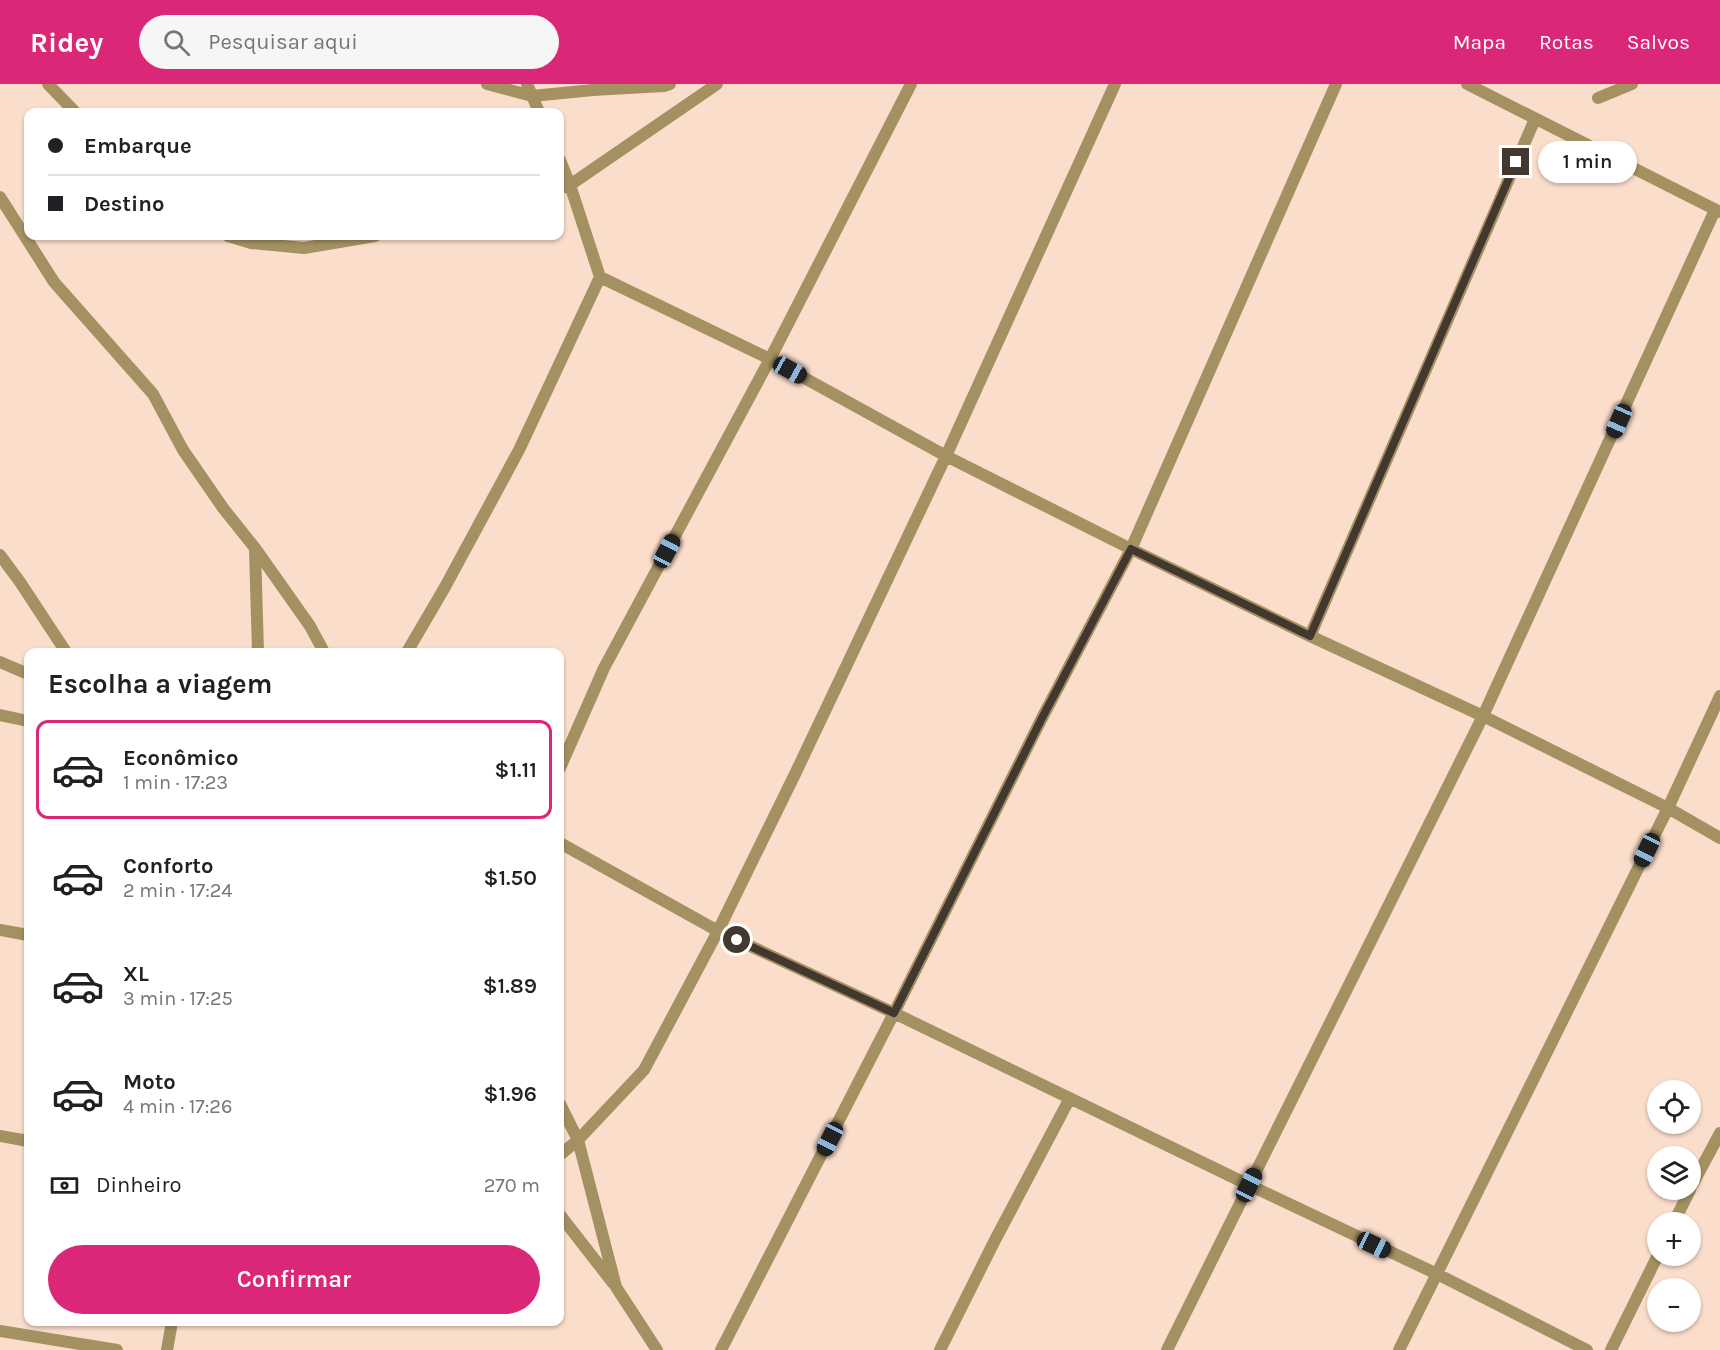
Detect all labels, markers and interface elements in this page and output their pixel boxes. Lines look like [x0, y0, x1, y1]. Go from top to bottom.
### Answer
search box [139, 15, 559, 69]
text: Ridey [30, 26, 103, 59]
icon: search [160, 26, 193, 59]
text: Pesquisar aqui [208, 29, 358, 55]
text: Mapa [1453, 30, 1506, 54]
text: Rotas [1539, 30, 1594, 54]
text: Salvos [1627, 30, 1690, 54]
text: Embarque [84, 133, 192, 159]
callout: 1 min [1537, 141, 1636, 183]
route end [1502, 148, 1529, 175]
text: 1 min [1563, 150, 1612, 173]
text: Destino [84, 191, 164, 217]
car [770, 353, 810, 387]
car [1603, 401, 1635, 441]
car [651, 531, 683, 571]
text: Escolha a viagem [48, 668, 272, 700]
icon: car [51, 743, 105, 797]
text: Econômico [123, 745, 238, 771]
text: $1.11 [495, 757, 537, 783]
text: 1 min · 17:23 [123, 771, 228, 794]
car [1631, 830, 1663, 870]
icon: car [51, 851, 105, 905]
text: Conforto [123, 853, 213, 879]
text: $1.50 [484, 865, 537, 891]
text: 2 min · 17:24 [123, 879, 233, 902]
route start [723, 926, 750, 953]
icon: car [51, 959, 105, 1013]
text: XL [123, 961, 149, 987]
text: $1.89 [483, 973, 537, 999]
text: 3 min · 17:25 [123, 987, 233, 1010]
icon: car [51, 1067, 105, 1121]
text: Moto [123, 1069, 176, 1095]
map controls [1647, 1080, 1701, 1332]
button: locate [1647, 1080, 1701, 1134]
text: $1.96 [484, 1081, 537, 1107]
text: 4 min · 17:26 [123, 1095, 232, 1118]
car [814, 1119, 846, 1159]
button: layers [1647, 1146, 1701, 1200]
car [1233, 1165, 1265, 1205]
icon: cash [48, 1169, 81, 1202]
text: Dinheiro [96, 1172, 181, 1198]
text: 270 m [484, 1174, 540, 1197]
button: + [1647, 1212, 1701, 1266]
car [1354, 1229, 1394, 1261]
button: Confirmar [48, 1245, 540, 1314]
button: − [1647, 1278, 1701, 1332]

